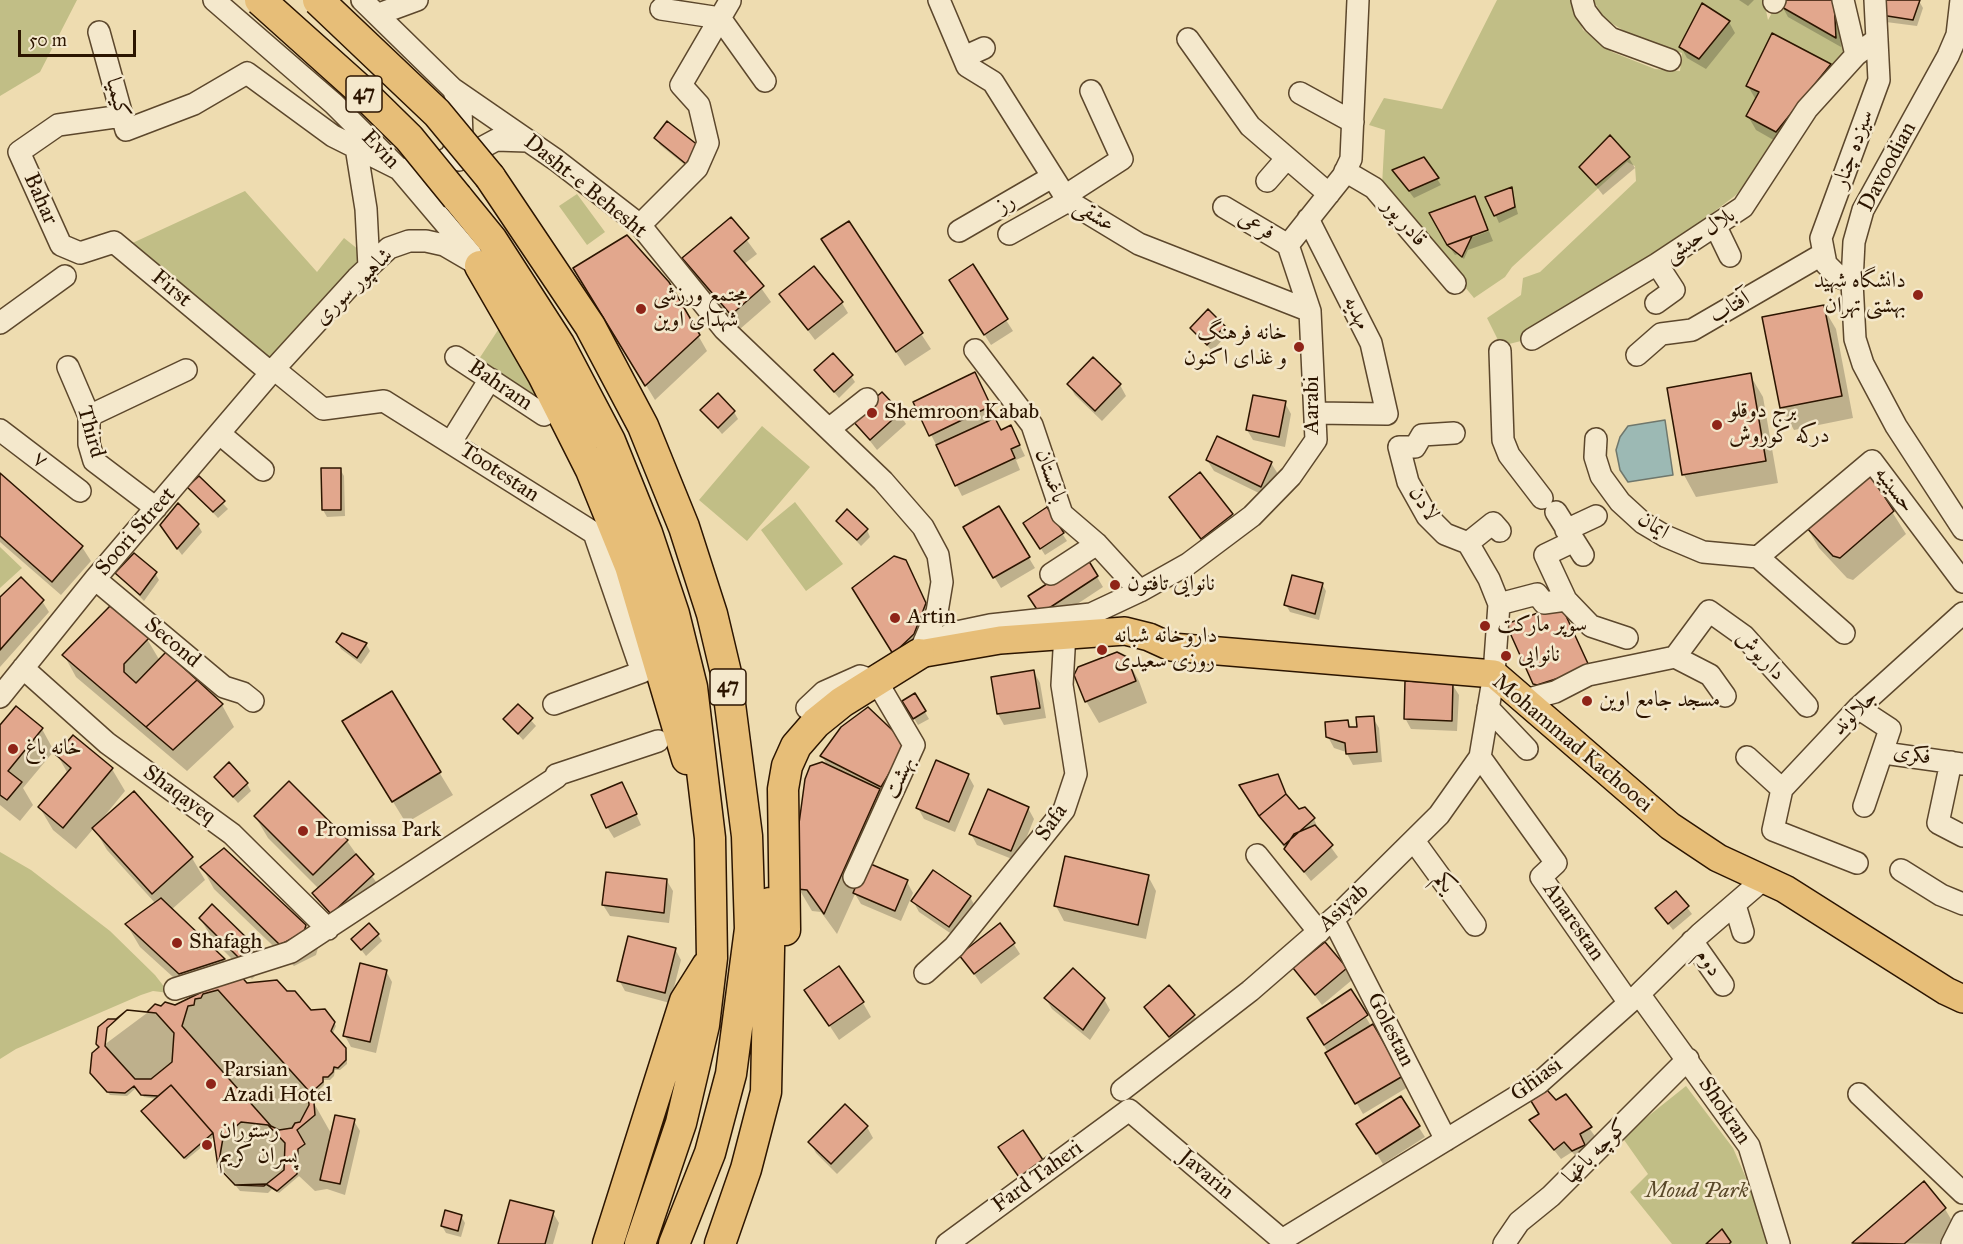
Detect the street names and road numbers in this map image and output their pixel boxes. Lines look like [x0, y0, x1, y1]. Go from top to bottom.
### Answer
street label: کیمیا [99, 75, 135, 121]
road number: 47 [346, 76, 382, 112]
street label: سیزده چنار [1828, 106, 1880, 192]
street label: Davoodian [1853, 118, 1923, 216]
street label: Evin [355, 125, 405, 175]
street label: Dasht-e Behesht [518, 129, 652, 245]
street label: Bahar [17, 169, 63, 229]
street label: رز [992, 188, 1020, 220]
street label: عشقی [1069, 193, 1119, 239]
street label: قادر پور [1376, 193, 1432, 253]
street label: بلال حبشی [1659, 203, 1741, 269]
street label: فرعی [1233, 205, 1279, 247]
street label: شاهپور سوری [309, 243, 399, 331]
street label: First [145, 265, 197, 313]
street label: آفتاب [1705, 286, 1755, 330]
street label: مهدیه [1337, 292, 1375, 334]
street label: Bahram [463, 355, 537, 417]
street label: Aarabi [1300, 376, 1326, 434]
street label: Third [70, 403, 110, 461]
street label: Tootestan [454, 438, 544, 508]
street label: ۷ [27, 446, 53, 474]
street label: باغستان [1029, 446, 1071, 506]
street label: حسینیه [1868, 462, 1920, 518]
street label: لادن [1402, 481, 1444, 527]
street label: Soori Street [90, 482, 182, 582]
street label: ایمان [1632, 506, 1674, 546]
street label: Second [139, 612, 205, 674]
street label: داریوش [1730, 625, 1790, 687]
road number: 47 [710, 669, 746, 705]
street label: Mohammad Kachooei [1486, 669, 1658, 819]
street label: جلالوند [1826, 684, 1884, 742]
street label: فکری [1891, 738, 1933, 772]
street label: بهشت [879, 753, 921, 803]
street label: Shaqayeq [137, 760, 221, 830]
street label: Safa [1030, 800, 1074, 846]
street label: یکم [1428, 867, 1460, 899]
street label: Anarestan [1536, 877, 1610, 967]
street label: Asiyab [1314, 878, 1374, 938]
street label: دوم [1689, 944, 1727, 982]
street label: Golestan [1360, 989, 1420, 1071]
street label: Ghiasi [1506, 1052, 1568, 1108]
street label: Shokran [1692, 1072, 1756, 1150]
street label: کوچه باغها [1558, 1114, 1634, 1190]
street label: Fard Taheri [987, 1135, 1089, 1219]
street label: Javarin [1173, 1144, 1239, 1206]

